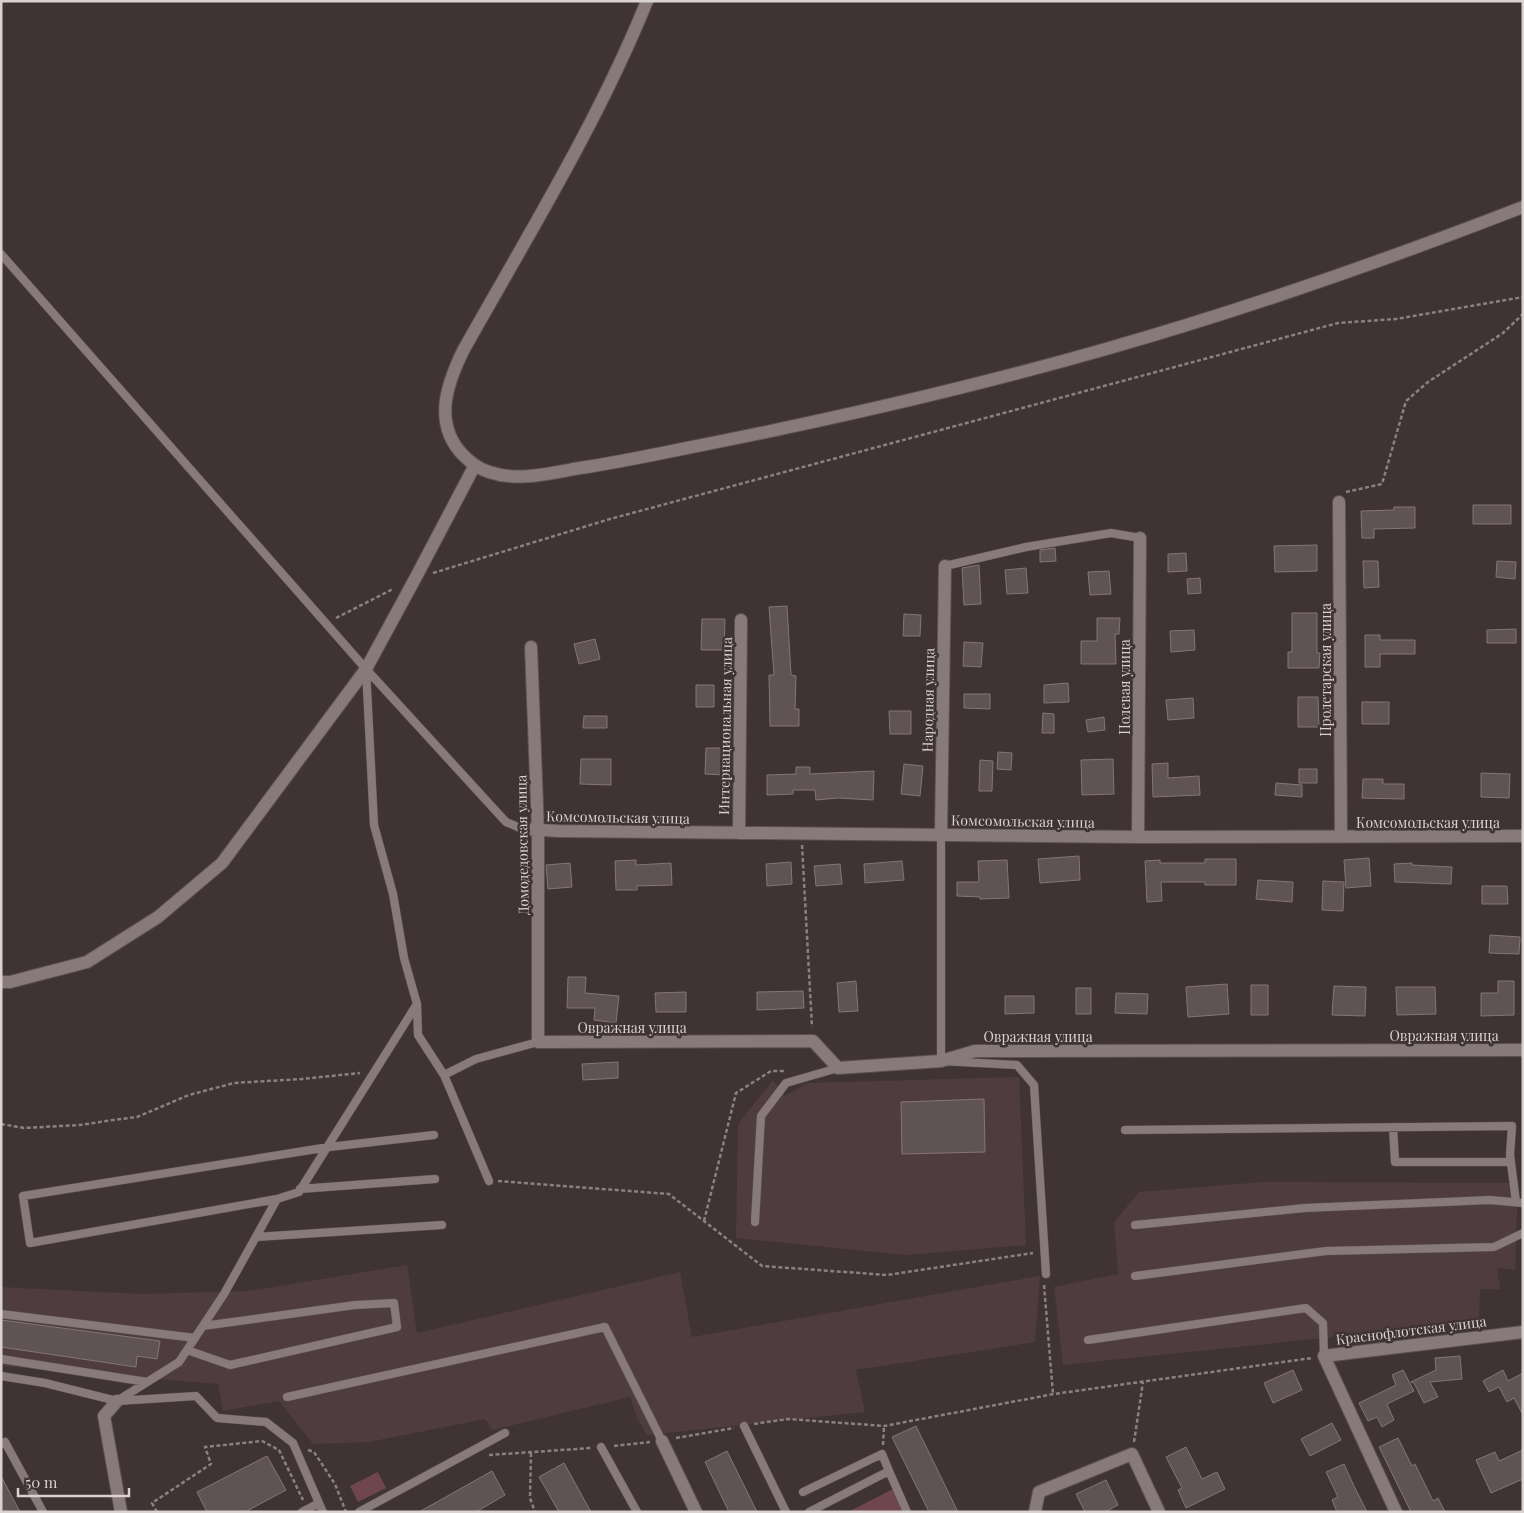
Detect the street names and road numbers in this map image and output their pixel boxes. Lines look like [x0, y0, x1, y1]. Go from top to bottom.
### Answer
street label: Пролетарская улица [1316, 603, 1335, 737]
street label: Интернациональная улица [714, 637, 736, 815]
street label: Полевая улица [1115, 639, 1134, 735]
street label: Народная улица [918, 648, 938, 752]
street label: Домодедовская улица [511, 775, 533, 915]
street label: Комсомольская улица [546, 806, 690, 828]
street label: Комсомольская улица [951, 810, 1095, 832]
street label: Комсомольская улица [1356, 813, 1500, 832]
street label: Овражная улица [577, 1018, 687, 1037]
street label: Овражная улица [1389, 1026, 1499, 1045]
street label: Овражная улица [983, 1027, 1093, 1046]
street label: Краснофлотская улица [1335, 1311, 1487, 1349]

